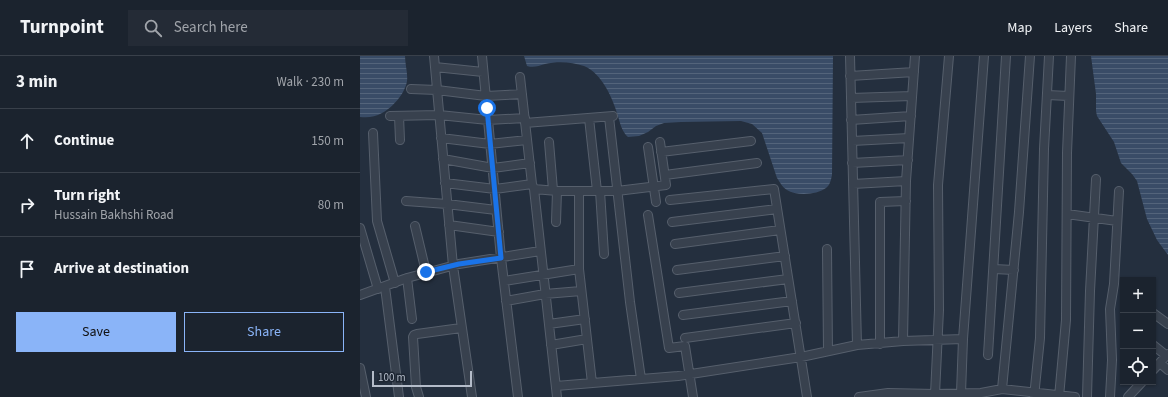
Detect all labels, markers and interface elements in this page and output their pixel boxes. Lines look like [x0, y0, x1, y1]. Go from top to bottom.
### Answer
search box [128, 10, 408, 46]
text: Turnpoint [20, 14, 104, 41]
icon: search [142, 17, 164, 39]
text: Search here [174, 17, 248, 38]
text: Map [1007, 18, 1032, 38]
text: Layers [1054, 18, 1092, 38]
text: Share [1114, 18, 1148, 38]
text: 3 min [16, 70, 57, 94]
text: Walk · 230 m [276, 73, 344, 91]
route start [478, 99, 496, 117]
icon: ahead [16, 130, 38, 152]
text: Continue [54, 130, 114, 151]
text: 150 m [311, 132, 344, 150]
text: Turn right [54, 185, 120, 206]
icon: right [16, 194, 38, 216]
text: 80 m [318, 196, 344, 214]
text: Hussain Bakhshi Road [54, 206, 174, 224]
icon: arrive [16, 258, 38, 280]
text: Arrive at destination [54, 258, 189, 279]
route end [417, 263, 435, 281]
map controls [1120, 277, 1156, 385]
button: + [1120, 277, 1156, 313]
button: Save [16, 312, 176, 352]
button: Share [184, 312, 344, 352]
button: − [1120, 313, 1156, 349]
button: locate [1120, 349, 1156, 385]
scale bar [372, 369, 472, 388]
text: 100 m [378, 370, 406, 385]

